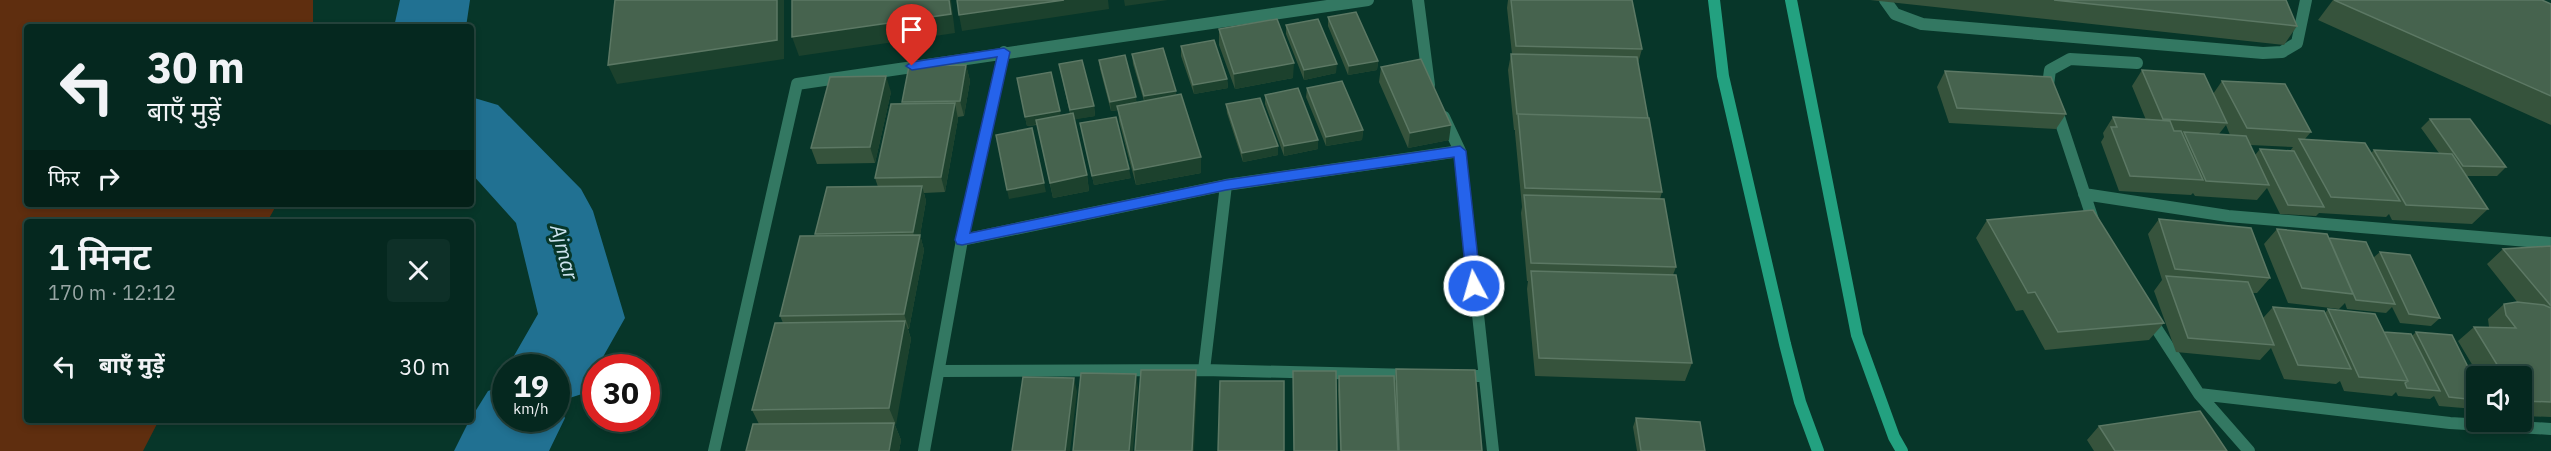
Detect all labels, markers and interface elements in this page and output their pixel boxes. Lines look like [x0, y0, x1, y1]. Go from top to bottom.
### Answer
pin [886, 4, 937, 66]
icon: arrive [895, 13, 928, 46]
text: 30 m [147, 40, 245, 95]
icon: left [48, 48, 126, 126]
text: बाएँ मुड़ें [147, 93, 221, 128]
icon: right [92, 162, 125, 195]
text: फिर [48, 163, 80, 192]
water label: Ajmar [544, 220, 586, 284]
text: 1 मिनट [48, 233, 151, 280]
button: close [387, 239, 450, 302]
position arrow [1442, 254, 1506, 318]
text: 170 m · 12:12 [48, 279, 176, 306]
icon: left [48, 350, 81, 383]
text: बाएँ मुड़ें [99, 350, 165, 379]
text: 30 m [399, 352, 450, 381]
speed limit sign: 30 [582, 354, 660, 432]
text: 19 [513, 366, 549, 405]
map controls [2466, 366, 2532, 432]
button: sound [2466, 366, 2532, 432]
text: km/h [513, 399, 549, 418]

